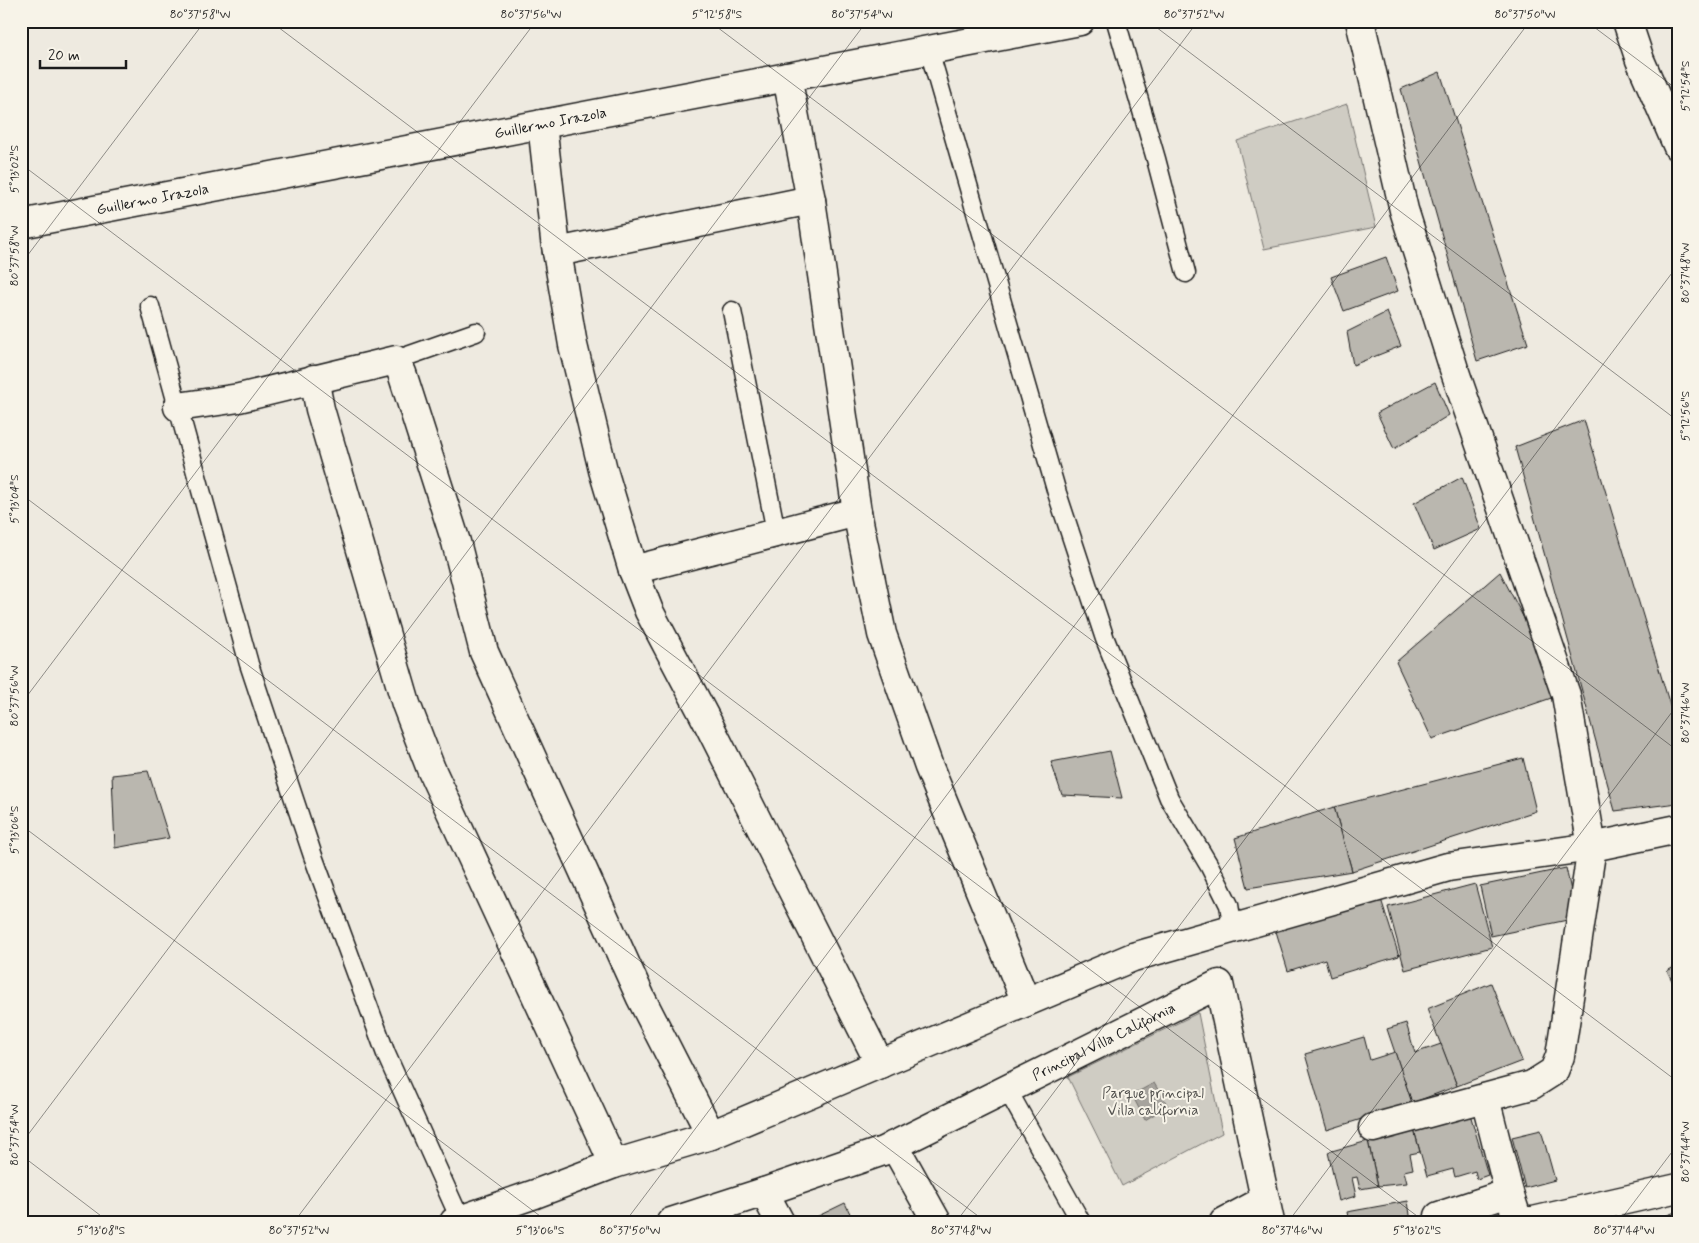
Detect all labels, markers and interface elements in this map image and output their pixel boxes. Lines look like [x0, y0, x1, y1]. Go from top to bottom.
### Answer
text: 80°37'58"W [170, 7, 230, 23]
text: 80°37'56"W [501, 7, 562, 23]
text: 5°12'58"S [692, 7, 742, 23]
text: 80°37'54"W [831, 7, 893, 23]
text: 80°37'52"W [1164, 7, 1224, 23]
text: 80°37'50"W [1494, 7, 1556, 23]
scale bar [40, 38, 126, 70]
text: 20 m [48, 46, 80, 66]
text: 5°12'54"S [1678, 60, 1694, 112]
street label: Guillermo Irazola [493, 103, 608, 144]
text: 5°13'02"S [7, 145, 23, 193]
street label: Guillermo Irazola [95, 179, 211, 220]
text: 80°37'58"W [7, 226, 23, 286]
text: 80°37'48"W [1678, 243, 1694, 303]
text: 5°12'56"S [1678, 390, 1694, 441]
text: 5°13'04"S [7, 474, 23, 524]
text: 80°37'56"W [7, 665, 23, 726]
text: 80°37'46"W [1678, 683, 1694, 743]
text: 5°13'06"S [7, 805, 23, 854]
street label: Principal Villa California [1029, 998, 1179, 1086]
park label: Parque principal Villa california [1102, 1084, 1204, 1123]
text: 80°37'54"W [7, 1104, 23, 1166]
text: 80°37'44"W [1678, 1121, 1694, 1183]
text: 5°13'08"S [77, 1223, 126, 1239]
text: 80°37'52"W [269, 1223, 329, 1239]
text: 5°13'06"S [516, 1223, 565, 1239]
text: 80°37'50"W [599, 1223, 661, 1239]
text: 80°37'48"W [931, 1223, 991, 1239]
text: 80°37'46"W [1262, 1223, 1322, 1239]
text: 5°13'02"S [1393, 1223, 1441, 1239]
text: 80°37'44"W [1593, 1223, 1655, 1239]

